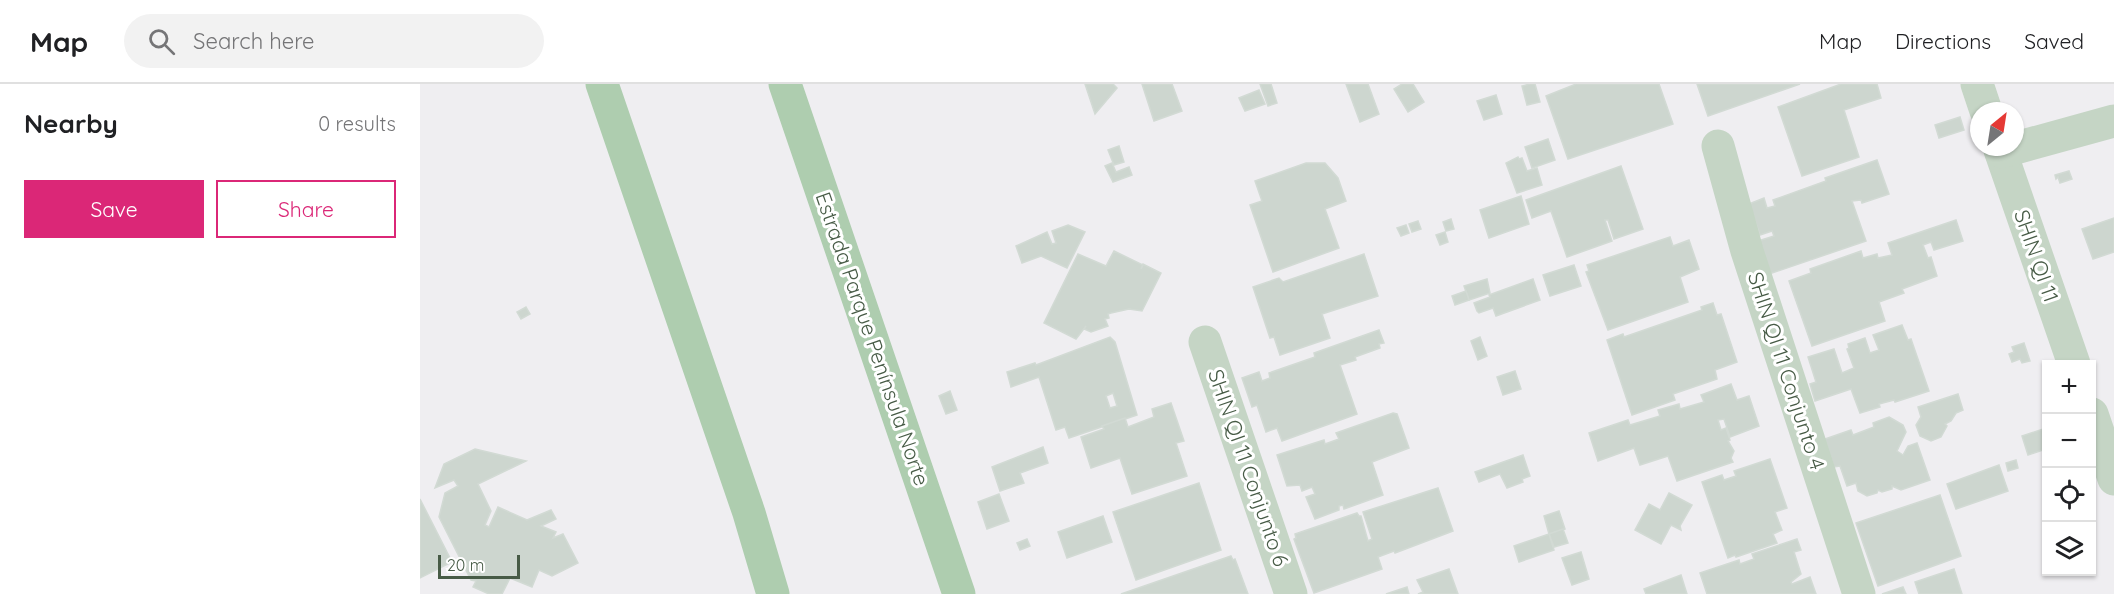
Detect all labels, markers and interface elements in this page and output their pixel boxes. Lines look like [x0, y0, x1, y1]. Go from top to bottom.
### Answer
search box [124, 14, 544, 68]
text: Map [30, 24, 88, 59]
icon: search [145, 25, 178, 58]
text: Search here [193, 27, 315, 55]
text: Map [1819, 28, 1862, 54]
text: Directions [1895, 28, 1991, 54]
text: Saved [2024, 28, 2084, 54]
north arrow [1970, 102, 2024, 156]
text: Nearby [24, 107, 118, 140]
text: 0 results [318, 111, 396, 136]
button: Save [24, 180, 204, 238]
button: Share [216, 180, 396, 238]
street label: Estrada Parque Península Norte [810, 189, 935, 489]
street label: SHIN QI 11 [2009, 206, 2065, 305]
street label: SHIN QI 11 Conjunto 4 [1743, 268, 1831, 473]
map controls [2042, 360, 2096, 576]
button: + [2042, 360, 2096, 414]
street label: SHIN QI 11 Conjunto 6 [1203, 366, 1295, 570]
button: − [2042, 414, 2096, 468]
button: locate [2042, 468, 2096, 522]
button: layers [2042, 522, 2096, 576]
scale bar [438, 552, 520, 580]
text: 20 m [447, 555, 484, 575]

